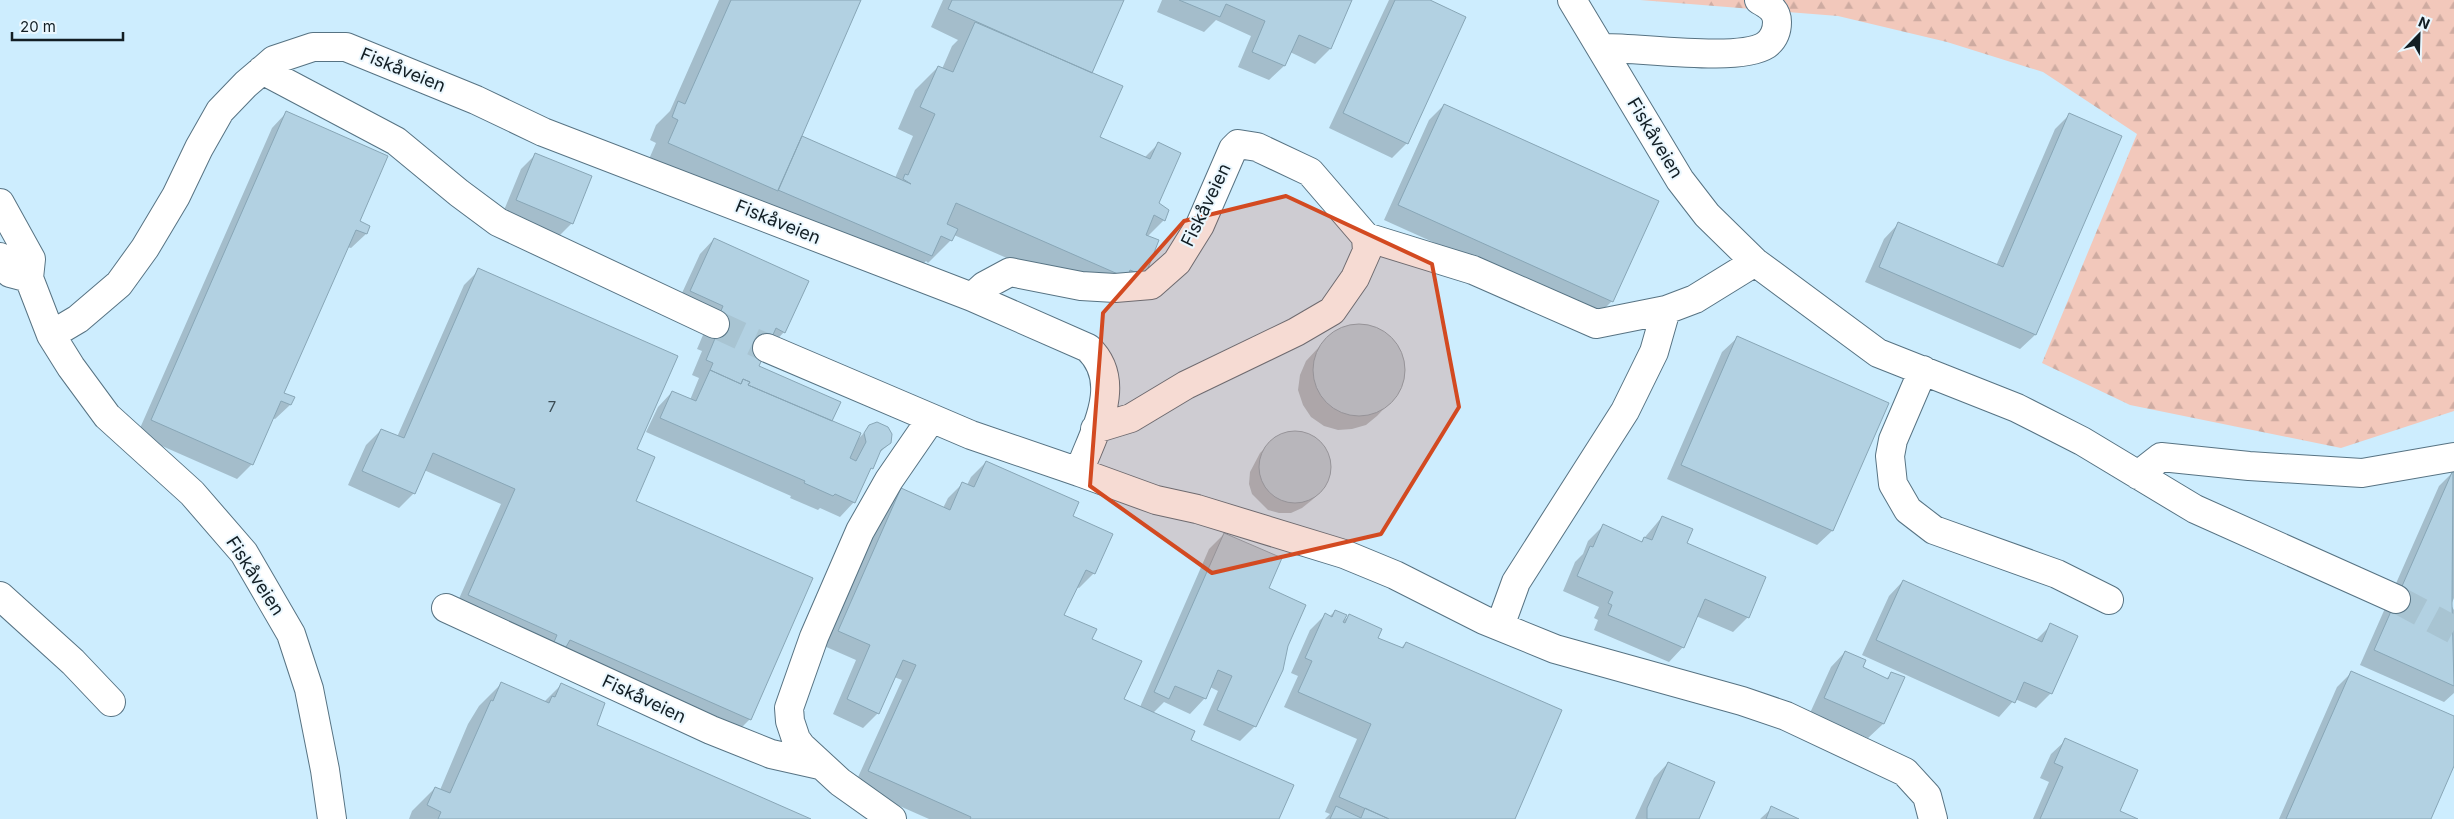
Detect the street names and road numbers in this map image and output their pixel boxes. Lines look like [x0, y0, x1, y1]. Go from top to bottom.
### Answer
street label: Fiskåveien [358, 43, 449, 96]
street label: Fiskåveien [1623, 94, 1688, 182]
street label: Fiskåveien [1176, 160, 1235, 250]
street label: Fiskåveien [733, 195, 824, 248]
street label: Fiskåveien [222, 532, 289, 619]
street label: Fiskåveien [599, 670, 689, 727]

